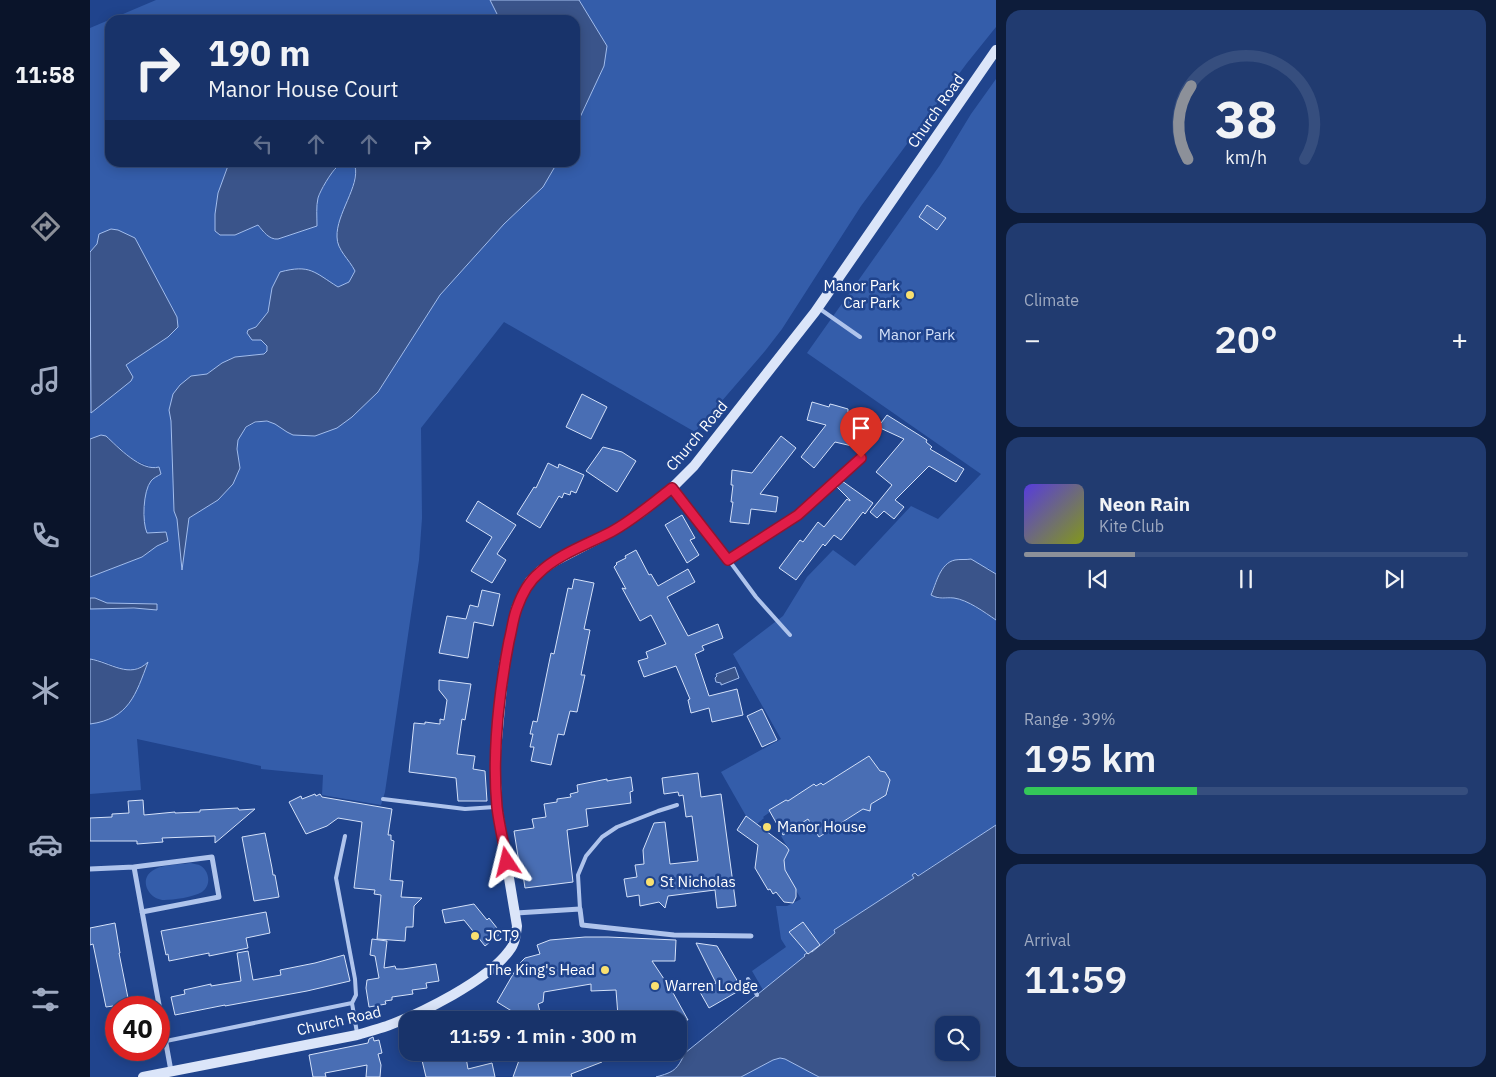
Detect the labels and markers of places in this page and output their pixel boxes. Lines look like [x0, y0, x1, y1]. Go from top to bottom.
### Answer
place label: Manor Park Car Park [823, 276, 900, 312]
marker: Manor Park Car Park [904, 289, 916, 301]
pin [840, 407, 882, 458]
place label: Manor House [777, 817, 866, 836]
marker: Manor House [761, 821, 773, 833]
place label: St Nicholas [660, 872, 736, 891]
marker: St Nicholas [644, 876, 656, 888]
place label: JCT9 [485, 926, 520, 945]
marker: JCT9 [469, 930, 481, 942]
place label: The King's Head [486, 960, 595, 979]
marker: The King's Head [599, 964, 611, 976]
place label: Warren Lodge [665, 976, 758, 995]
marker: Warren Lodge [649, 980, 661, 992]

